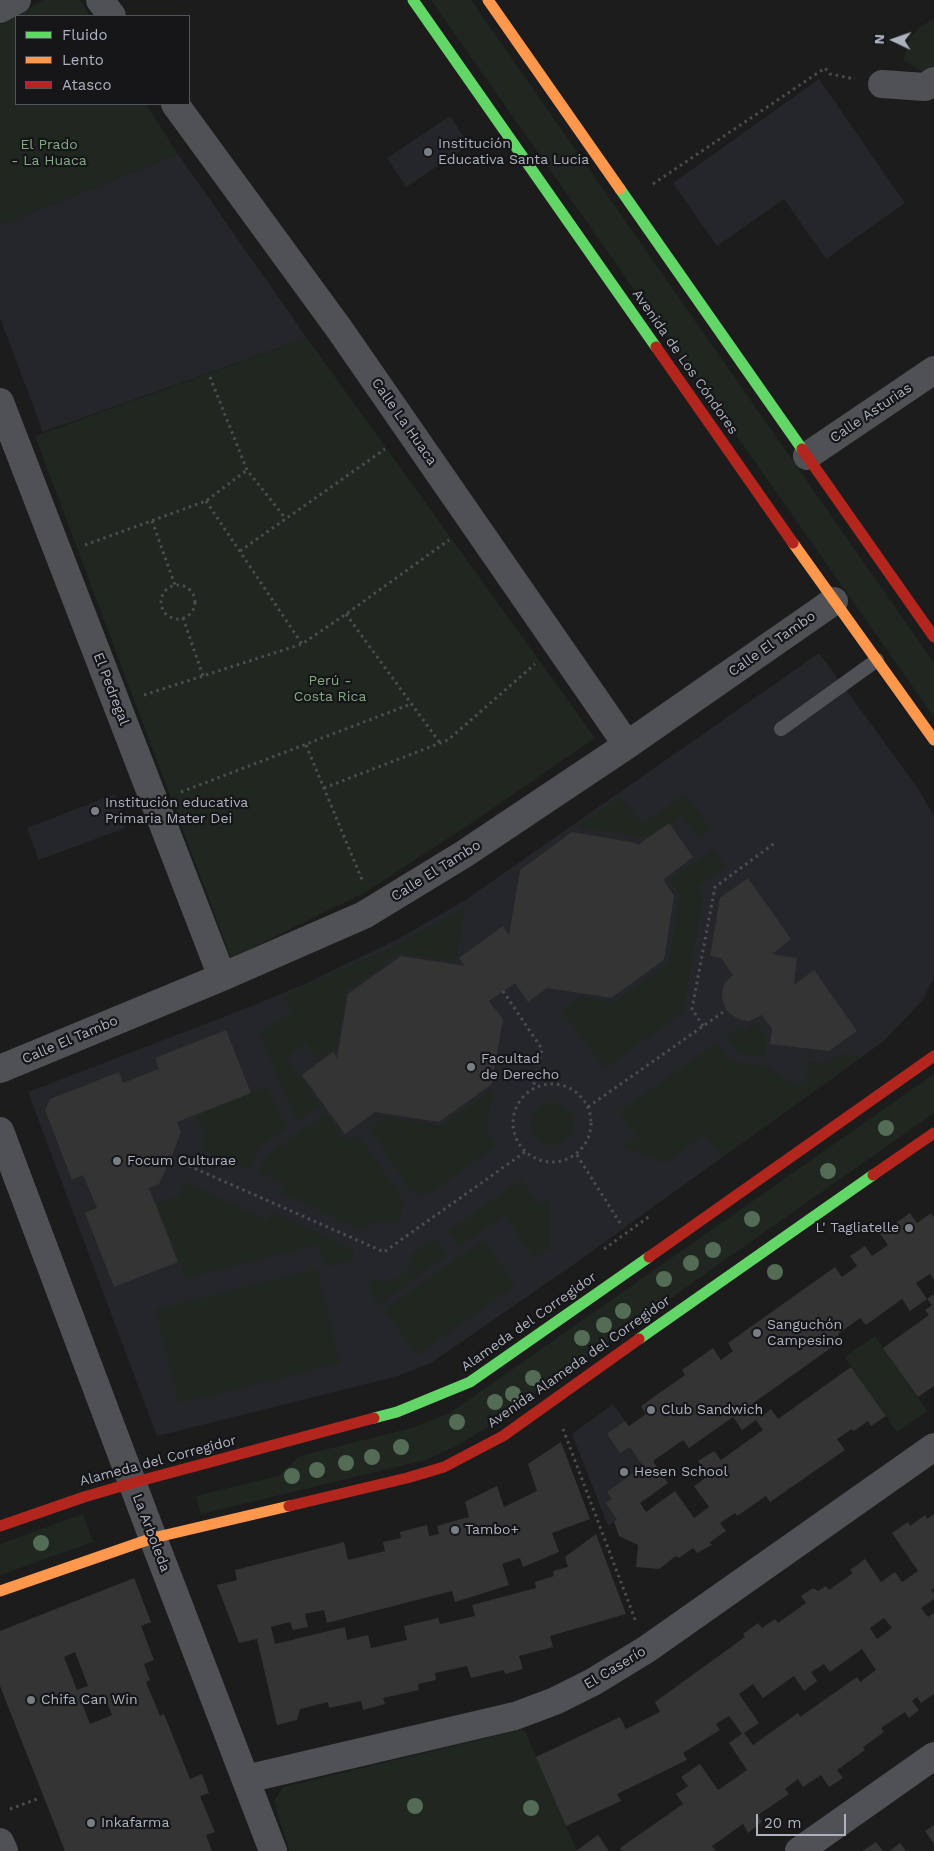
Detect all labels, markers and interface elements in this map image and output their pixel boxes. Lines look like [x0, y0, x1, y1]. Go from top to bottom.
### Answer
legend [15, 15, 190, 105]
north arrow [869, 15, 919, 65]
text: Fluido [62, 26, 107, 44]
text: N [871, 34, 887, 45]
text: Lento [62, 51, 104, 69]
text: Atasco [62, 76, 111, 94]
place label: Institución Educativa Santa Lucia [438, 136, 589, 168]
park label: El Prado - La Huaca [11, 137, 87, 170]
marker: Institución Educativa Santa Lucia [422, 146, 434, 158]
street label: Avenida de Los Cóndores [628, 286, 742, 438]
street label: Calle La Huaca [368, 375, 440, 469]
street label: Calle Asturias [827, 380, 915, 446]
street label: Calle El Tambo [725, 608, 819, 680]
street label: El Pedregal [89, 650, 133, 728]
park label: Perú - Costa Rica [294, 673, 366, 706]
place label: Institución educativa Primaria Mater Dei [105, 795, 248, 828]
marker: Institución educativa Primaria Mater Dei [89, 805, 101, 817]
street label: Calle El Tambo [388, 837, 484, 905]
street label: Calle El Tambo [20, 1012, 120, 1068]
place label: Facultad de Derecho [481, 1051, 559, 1084]
marker: Facultad de Derecho [465, 1061, 477, 1073]
place label: Focum Culturae [127, 1153, 236, 1169]
marker: Focum Culturae [111, 1155, 123, 1167]
place label: L' Tagliatelle [816, 1220, 899, 1236]
marker: L' Tagliatelle [903, 1222, 915, 1234]
street label: Alameda del Corregidor [458, 1269, 600, 1375]
street label: Avenida Alameda del Corregidor [484, 1292, 674, 1432]
place label: Sanguchón Campesino [767, 1317, 843, 1350]
marker: Sanguchón Campesino [751, 1327, 763, 1339]
place label: Club Sandwich [661, 1402, 763, 1418]
marker: Club Sandwich [645, 1404, 657, 1416]
street label: Alameda del Corregidor [78, 1432, 238, 1490]
place label: Hesen School [634, 1464, 728, 1480]
marker: Hesen School [618, 1466, 630, 1478]
street label: La Arboleda [128, 1492, 174, 1574]
place label: Tambo+ [465, 1522, 519, 1538]
marker: Tambo+ [449, 1524, 461, 1536]
street label: El Caserío [581, 1643, 649, 1693]
place label: Chifa Can Win [41, 1692, 138, 1708]
marker: Chifa Can Win [25, 1694, 37, 1706]
scale bar [759, 1804, 849, 1836]
text: 20 m [764, 1814, 802, 1832]
place label: Inkafarma [101, 1815, 169, 1831]
marker: Inkafarma [85, 1817, 97, 1829]

